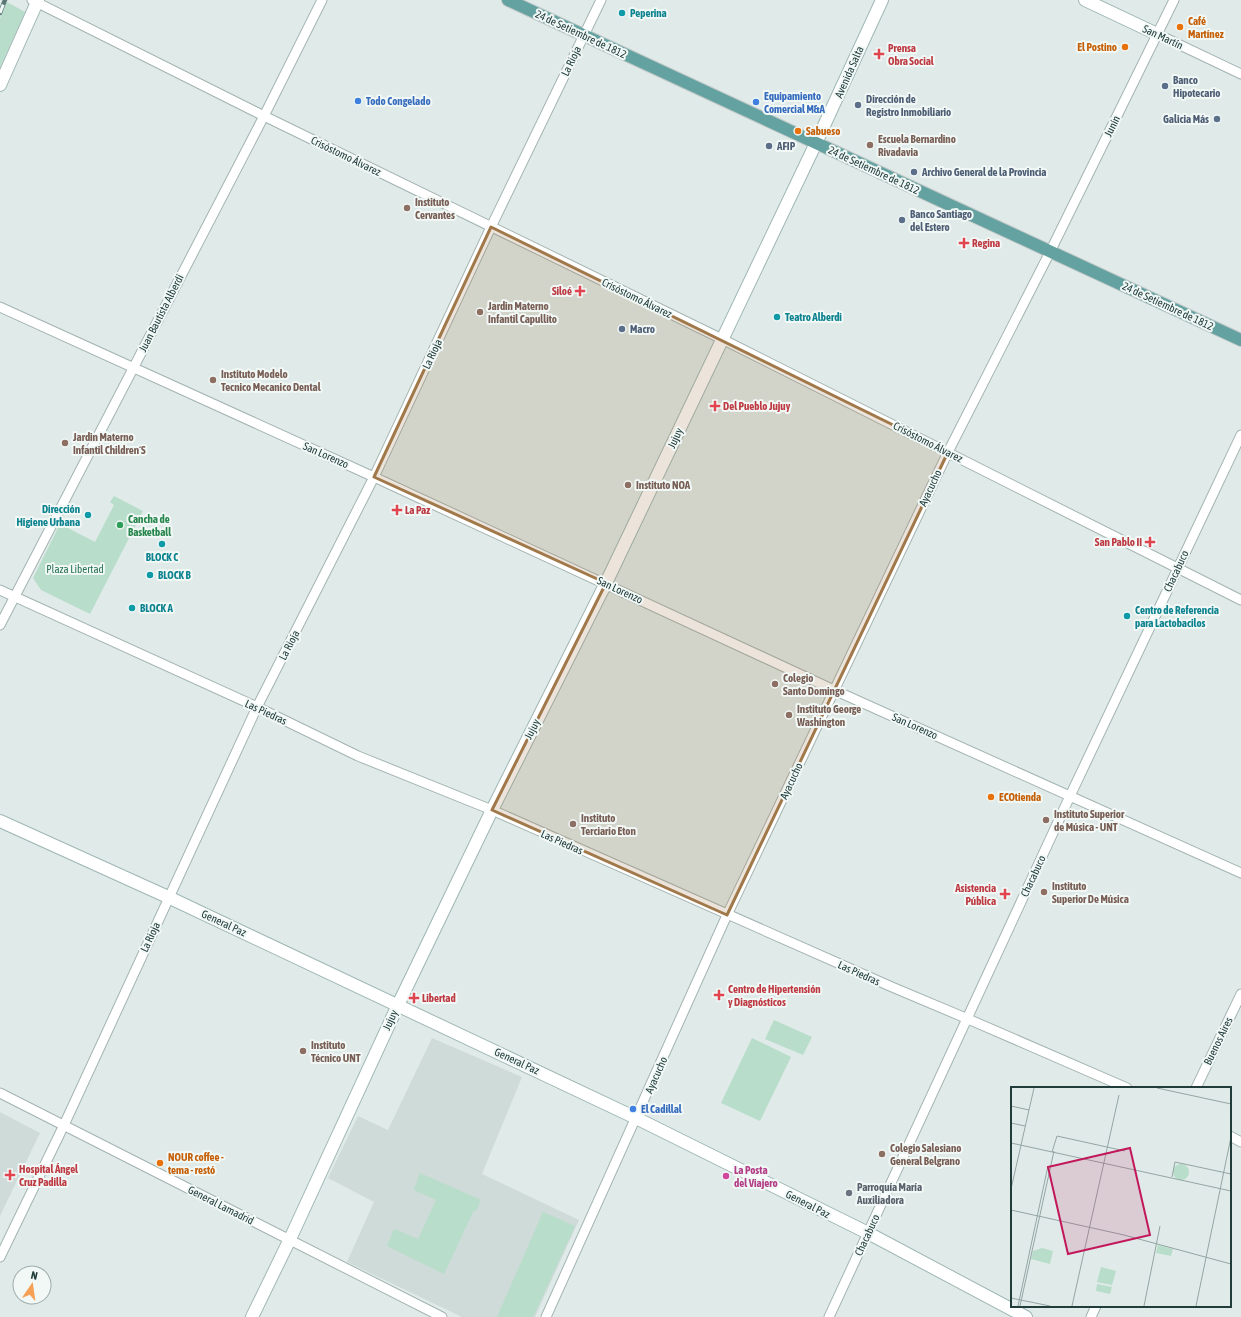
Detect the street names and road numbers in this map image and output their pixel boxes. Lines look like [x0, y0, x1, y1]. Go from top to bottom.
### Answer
street label: 24 de Setiembre de 1812 [534, 8, 628, 60]
street label: San Martín [1141, 22, 1185, 52]
street label: La Rioja [559, 44, 583, 78]
street label: Avenida Salta [832, 44, 866, 100]
street label: Junín [1102, 113, 1122, 139]
street label: Crisóstomo Álvarez [309, 134, 383, 178]
street label: 24 de Setiembre de 1812 [827, 144, 921, 196]
street label: Juan Bautista Alberdi [136, 272, 186, 354]
street label: Crisóstomo Álvarez [600, 276, 674, 320]
street label: 24 de Setiembre de 1812 [1121, 280, 1215, 332]
street label: La Rioja [420, 337, 444, 371]
street label: Crisóstomo Álvarez [891, 419, 965, 465]
street label: Jujuy [665, 425, 685, 450]
street label: San Lorenzo [301, 440, 351, 470]
street label: Ayacucho [916, 468, 944, 508]
street label: Chacabuco [1161, 548, 1191, 594]
street label: San Lorenzo [595, 574, 645, 606]
street label: La Rioja [276, 628, 302, 662]
street label: Las Piedras [243, 697, 289, 727]
street label: San Lorenzo [890, 711, 940, 741]
street label: Jujuy [522, 716, 542, 741]
street label: Ayacucho [777, 761, 805, 801]
street label: Las Piedras [539, 827, 585, 857]
street label: Chacabuco [1018, 853, 1048, 899]
street label: General Paz [200, 907, 248, 939]
street label: La Rioja [138, 920, 162, 954]
street label: Las Piedras [836, 958, 882, 988]
street label: Jujuy [380, 1007, 400, 1032]
street label: Buenos Aires [1201, 1015, 1235, 1067]
street label: General Paz [493, 1045, 541, 1077]
street label: Ayacucho [643, 1055, 669, 1095]
street label: General Lamadrid [186, 1183, 256, 1227]
street label: General Paz [784, 1188, 832, 1220]
street label: Chacabuco [852, 1212, 882, 1258]

